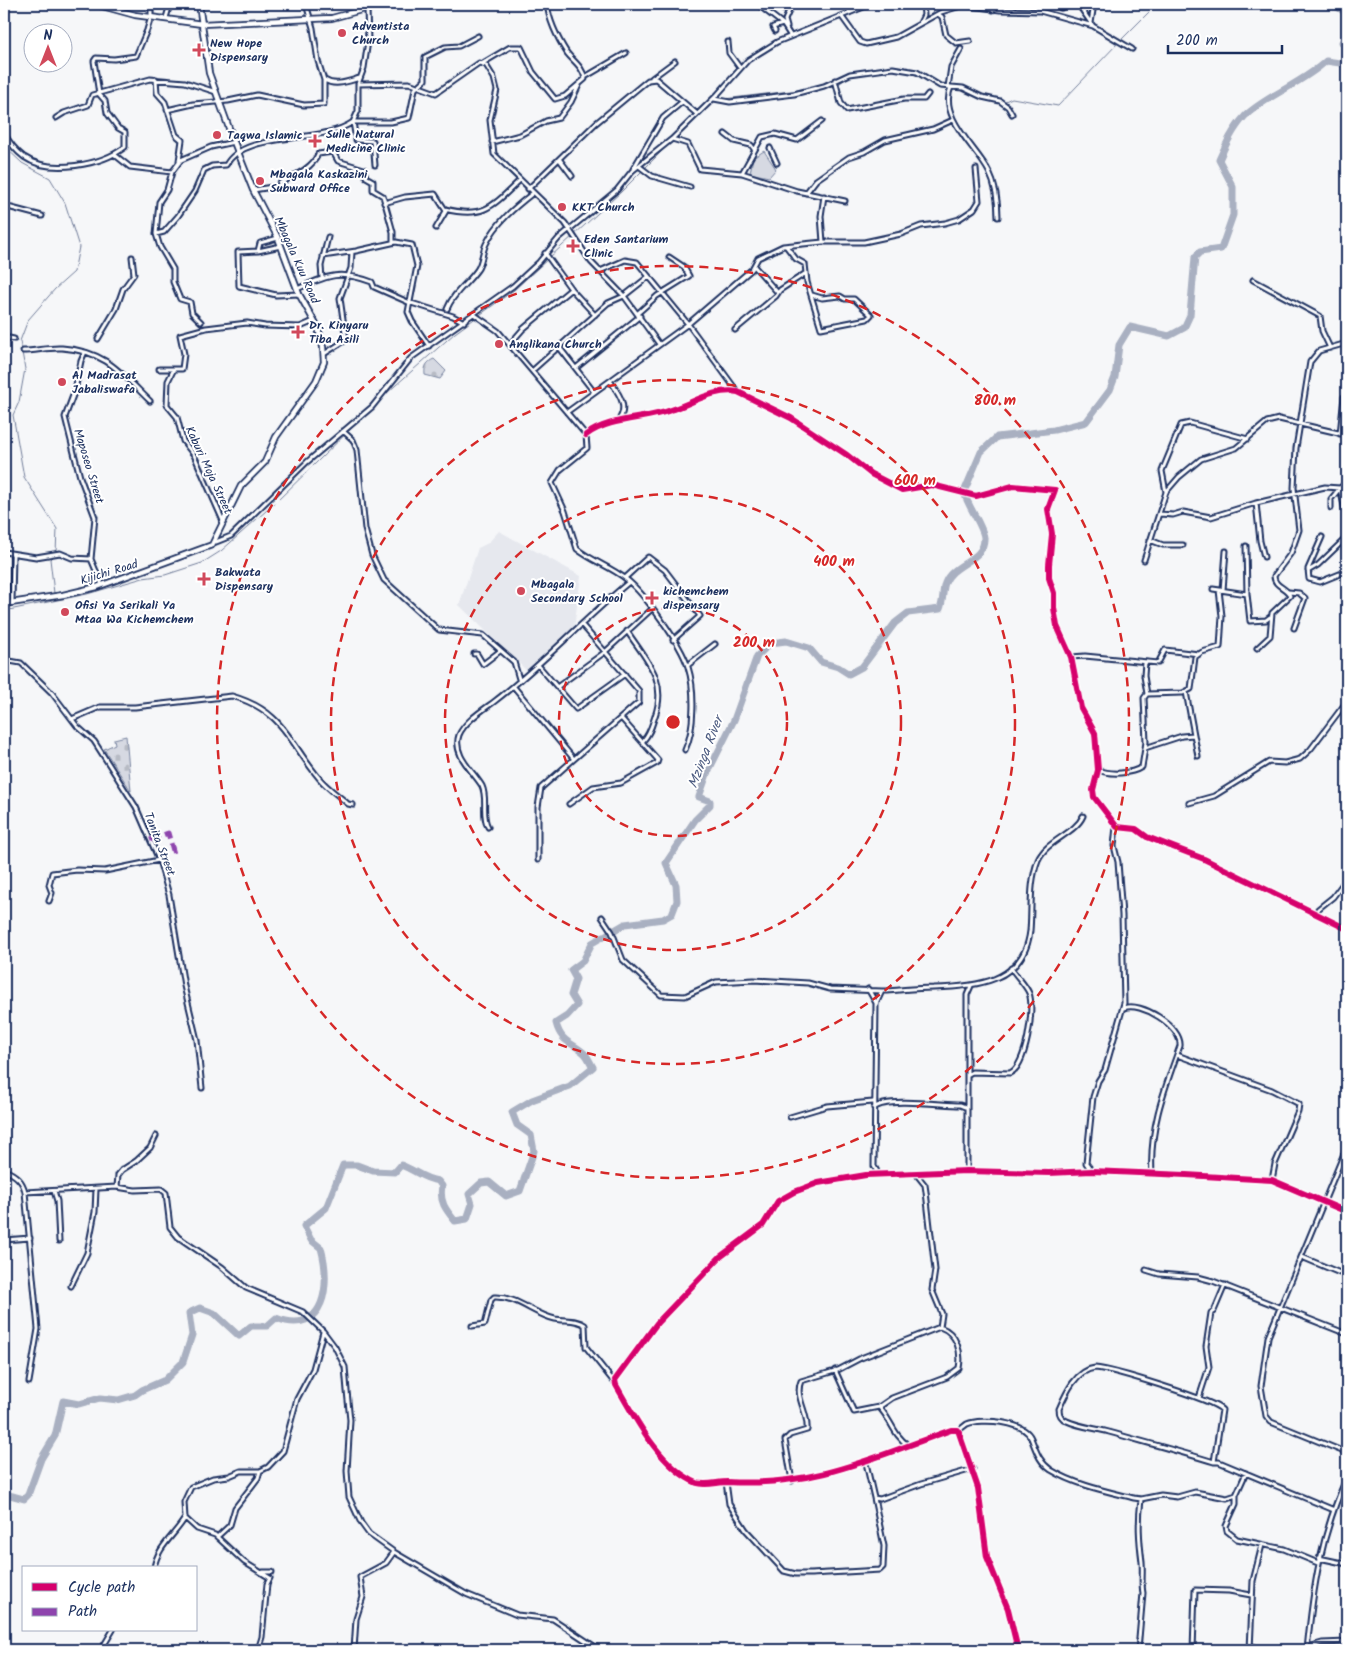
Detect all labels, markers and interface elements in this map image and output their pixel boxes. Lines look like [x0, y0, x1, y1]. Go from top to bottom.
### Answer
place label: Adventista Church [352, 17, 409, 50]
north arrow [22, 22, 72, 72]
scale bar [1168, 22, 1282, 54]
text: N [44, 25, 53, 47]
marker: Adventista Church [336, 27, 348, 39]
text: 200 m [1176, 29, 1218, 53]
place label: New Hope Dispensary [210, 34, 269, 67]
marker: New Hope Dispensary [192, 43, 206, 57]
place label: Sulle Natural Medicine Clinic [326, 125, 406, 158]
place label: Taqwa Islamic [227, 126, 303, 145]
marker: Taqwa Islamic [211, 129, 223, 141]
marker: Sulle Natural Medicine Clinic [308, 134, 322, 148]
place label: Mbagala Kaskazini Subward Office [270, 165, 368, 198]
marker: Mbagala Kaskazini Subward Office [254, 175, 266, 187]
place label: KKT Church [572, 198, 635, 217]
marker: KKT Church [556, 201, 568, 213]
street label: Mbagala Kuu Road [269, 214, 325, 308]
place label: Eden Santarium Clinic [584, 230, 668, 263]
marker: Eden Santarium Clinic [566, 239, 580, 253]
place label: Dr. Kinyaru Tiba Asili [309, 316, 368, 349]
marker: Dr. Kinyaru Tiba Asili [291, 325, 305, 339]
place label: Anglikana Church [509, 335, 602, 354]
marker: Anglikana Church [493, 338, 505, 350]
place label: Al Madrasat Jabaliswafa [72, 366, 137, 399]
marker: Al Madrasat Jabaliswafa [56, 376, 68, 388]
text: 800 m [974, 389, 1016, 413]
street label: Kaburi Moja Street [180, 423, 237, 518]
street label: Maposeo Street [68, 426, 109, 506]
text: 600 m [894, 469, 936, 493]
text: 400 m [813, 550, 855, 574]
street label: Kijichi Road [78, 554, 141, 590]
place label: Bakwata Dispensary [215, 563, 274, 596]
marker: Bakwata Dispensary [197, 572, 211, 586]
place label: Mbagala Secondary School [531, 575, 623, 608]
place label: kichemchem dispensary [663, 582, 729, 615]
marker: Mbagala Secondary School [515, 585, 527, 597]
marker: kichemchem dispensary [645, 591, 659, 605]
place label: Ofisi Ya Serikali Ya Mtaa Wa Kichemchem [75, 596, 194, 629]
marker: Ofisi Ya Serikali Ya Mtaa Wa Kichemchem [59, 606, 71, 618]
text: 200 m [733, 631, 775, 655]
water label: Mzinga River [682, 710, 731, 791]
centre of rings [664, 713, 682, 731]
street label: Tanita Street [139, 810, 181, 879]
legend [22, 1566, 198, 1632]
text: Cycle path [68, 1576, 135, 1600]
text: Path [68, 1600, 97, 1624]

